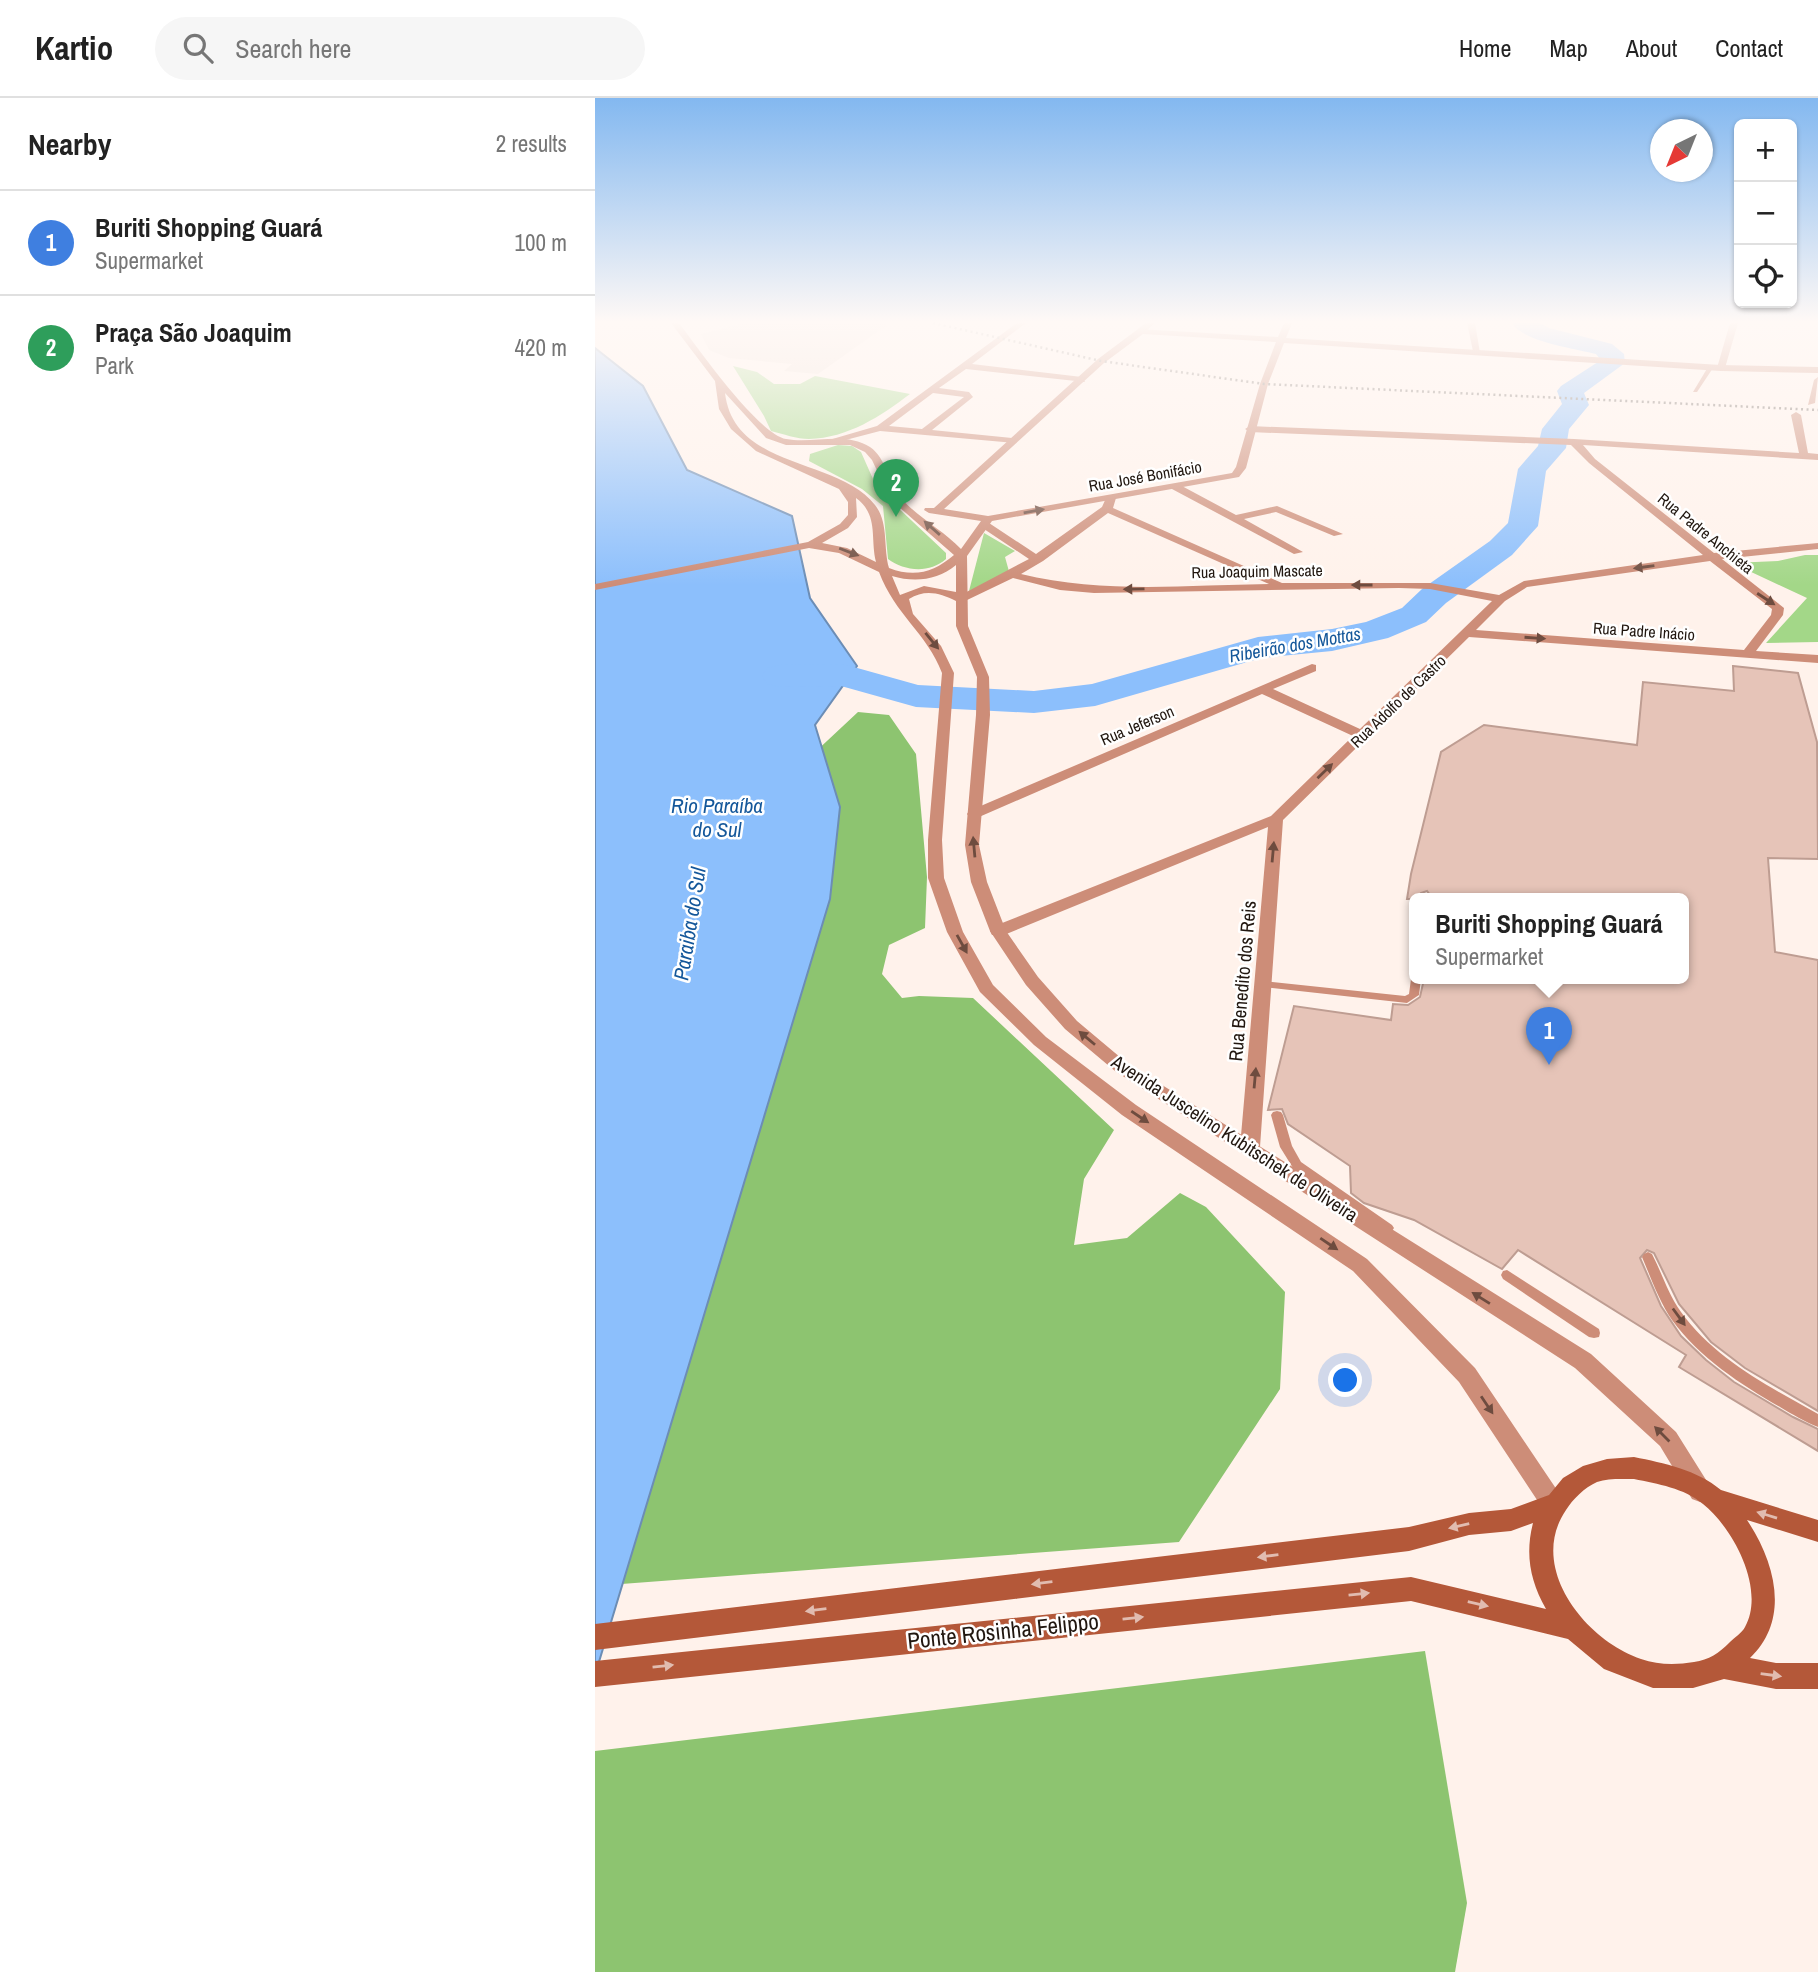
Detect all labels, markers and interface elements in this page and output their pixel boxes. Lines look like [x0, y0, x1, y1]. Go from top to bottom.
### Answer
search box [155, 17, 645, 80]
text: Kartio [35, 26, 113, 70]
icon: search [179, 29, 217, 67]
text: Search here [235, 31, 351, 66]
text: Home [1459, 32, 1511, 64]
text: Map [1549, 32, 1588, 64]
text: About [1626, 32, 1677, 64]
text: Contact [1715, 32, 1783, 64]
north arrow [1650, 119, 1713, 182]
map controls [1734, 119, 1797, 308]
button: + [1734, 119, 1797, 182]
text: Nearby [28, 124, 111, 164]
text: 2 results [496, 128, 567, 159]
button: − [1734, 182, 1797, 245]
text: Buriti Shopping Guará [95, 210, 322, 245]
text: 1 [46, 227, 56, 258]
text: 100 m [515, 227, 567, 258]
text: Supermarket [95, 245, 203, 276]
button: locate [1734, 245, 1797, 308]
text: Praça São Joaquim [95, 315, 292, 350]
text: 2 [46, 332, 56, 363]
text: 420 m [515, 332, 567, 363]
text: Park [95, 350, 134, 381]
street label: Rua José Bonifácio [1087, 455, 1203, 497]
pin: 2 [873, 459, 919, 517]
street label: Rua Padre Anchieta [1653, 487, 1759, 579]
one-way arrow [1023, 506, 1045, 517]
one-way arrow [923, 520, 941, 536]
one-way arrow [839, 547, 860, 558]
street label: Rua Joaquim Mascate [1191, 559, 1323, 583]
one-way arrow [1633, 562, 1655, 573]
one-way arrow [1351, 579, 1373, 591]
one-way arrow [1123, 583, 1145, 594]
one-way arrow [1756, 592, 1775, 605]
street label: Rua Padre Inácio [1592, 616, 1696, 646]
water label: Ribeirão dos Mottas [1227, 621, 1363, 668]
one-way arrow [924, 633, 939, 650]
one-way arrow [1524, 633, 1546, 644]
street label: Rua Adolfo de Castro [1345, 650, 1451, 752]
street label: Rua Jeferson [1097, 700, 1177, 750]
one-way arrow [1316, 764, 1333, 780]
water label: Rio Paraíba do Sul [671, 791, 763, 844]
one-way arrow [968, 836, 979, 858]
one-way arrow [1268, 840, 1279, 862]
water label: Paraiba do Sul [666, 864, 713, 982]
popup [1409, 893, 1689, 984]
street label: Rua Benedito dos Reis [1222, 899, 1262, 1062]
text: Buriti Shopping Guará [1435, 906, 1663, 941]
one-way arrow [956, 934, 968, 953]
text: Supermarket [1435, 941, 1543, 972]
pin: 1 [1526, 1007, 1572, 1065]
one-way arrow [1078, 1031, 1095, 1046]
street label: Avenida Juscelino Kubitschek de Oliveira [1106, 1048, 1364, 1228]
one-way arrow [1250, 1067, 1261, 1089]
one-way arrow [1131, 1110, 1149, 1124]
one-way arrow [1319, 1238, 1338, 1251]
one-way arrow [1471, 1292, 1490, 1305]
one-way arrow [1672, 1308, 1686, 1327]
your location [1328, 1363, 1362, 1397]
one-way arrow [1480, 1396, 1493, 1415]
one-way arrow [1653, 1426, 1670, 1443]
one-way arrow [1756, 1509, 1777, 1520]
one-way arrow [1448, 1521, 1470, 1532]
one-way arrow [1257, 1550, 1279, 1561]
one-way arrow [1031, 1577, 1053, 1588]
one-way arrow [1348, 1589, 1370, 1600]
one-way arrow [1467, 1599, 1489, 1610]
one-way arrow [805, 1605, 827, 1616]
street label: Ponte Rosinha Felippo [906, 1605, 1100, 1656]
one-way arrow [1122, 1612, 1144, 1623]
one-way arrow [652, 1661, 674, 1672]
one-way arrow [1760, 1669, 1782, 1680]

